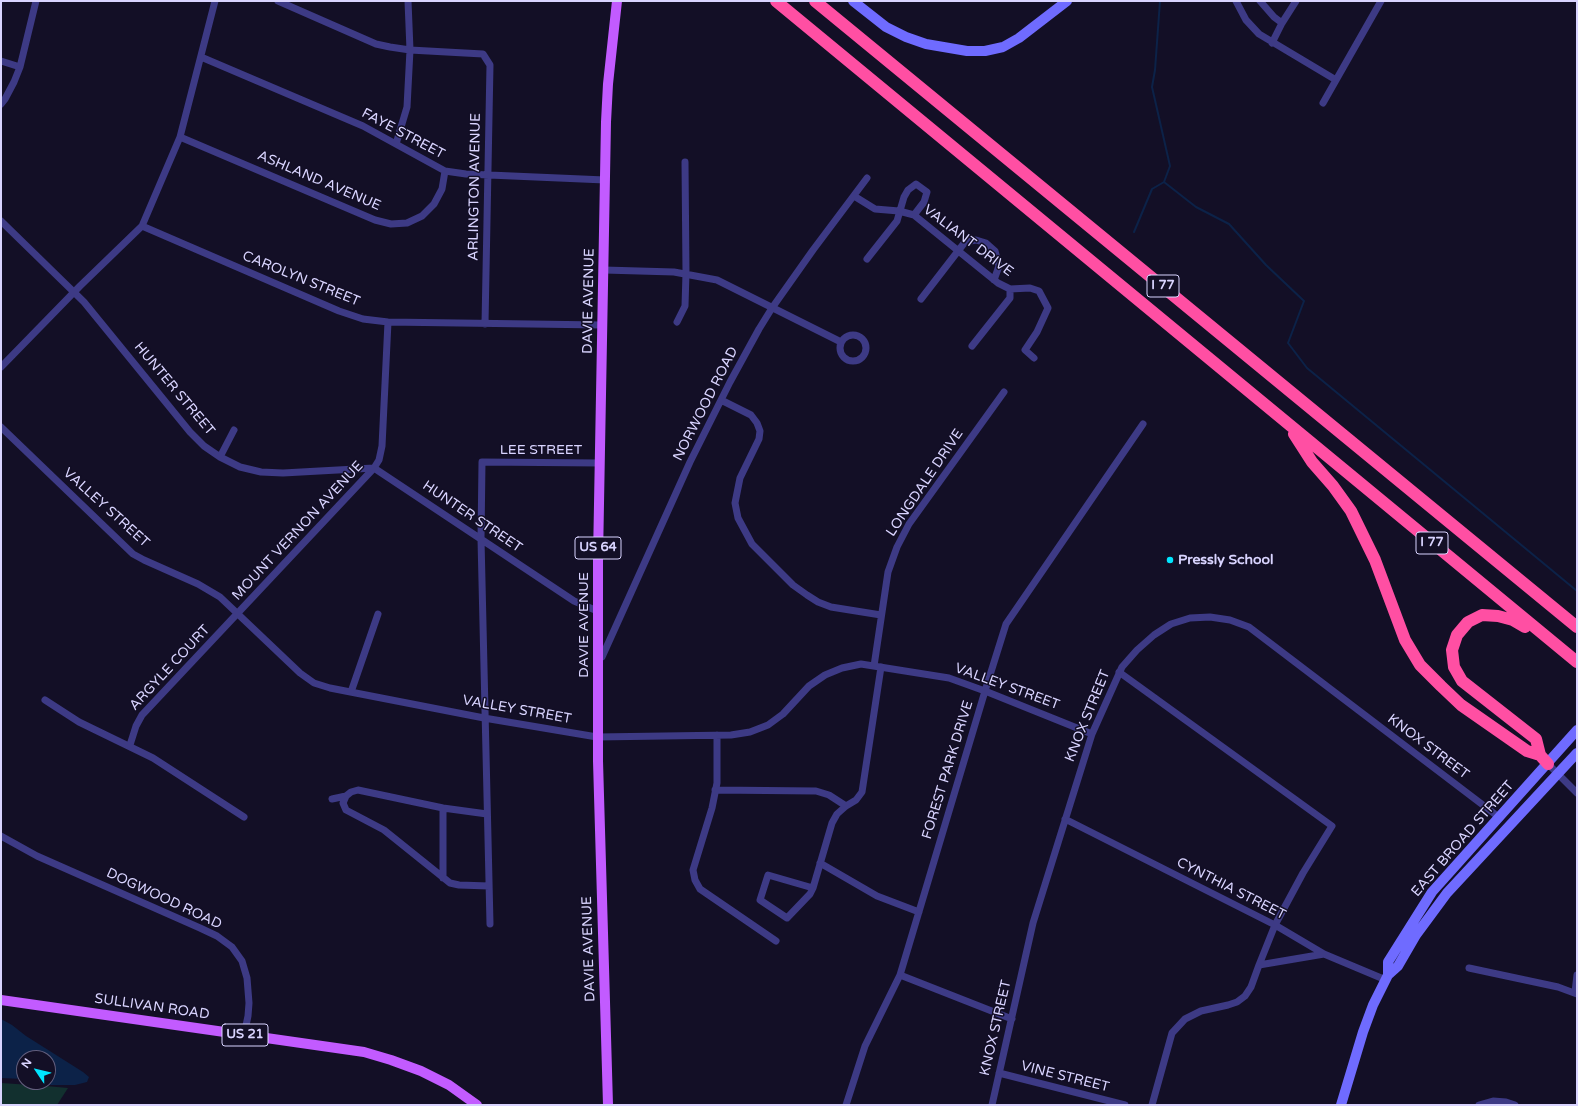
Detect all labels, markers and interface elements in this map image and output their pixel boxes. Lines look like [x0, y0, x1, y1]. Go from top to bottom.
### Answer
street label: FAYE STREET [358, 105, 448, 163]
street label: ARLINGTON AVENUE [465, 113, 485, 261]
street label: ASHLAND AVENUE [255, 147, 383, 215]
street label: VALIANT DRIVE [920, 202, 1016, 280]
street label: CAROLYN STREET [240, 248, 362, 310]
street label: DAVIE AVENUE [580, 248, 598, 354]
road number: I 77 [1147, 275, 1179, 297]
street label: HUNTER STREET [130, 339, 218, 439]
street label: NORWOOD ROAD [670, 344, 742, 464]
street label: LONGDALE DRIVE [883, 426, 967, 540]
street label: LEE STREET [500, 442, 582, 458]
street label: MOUNT VERNON AVENUE [229, 458, 367, 604]
street label: VALLEY STREET [59, 465, 153, 551]
street label: HUNTER STREET [419, 477, 525, 557]
road number: I 77 [1416, 532, 1448, 554]
road number: US 64 [575, 537, 621, 559]
place label: Pressly School [1178, 552, 1274, 568]
marker: Pressly School [1165, 555, 1175, 565]
street label: DAVIE AVENUE [576, 572, 592, 678]
street label: ARGYLE COURT [126, 622, 214, 714]
street label: VALLEY STREET [952, 660, 1062, 714]
street label: KNOX STREET [1062, 668, 1114, 764]
street label: VALLEY STREET [461, 692, 573, 728]
street label: FOREST PARK DRIVE [919, 699, 977, 841]
street label: KNOX STREET [1384, 711, 1472, 783]
street label: EAST BROAD STREET [1408, 778, 1518, 900]
street label: CYNTHIA STREET [1174, 854, 1288, 924]
street label: DOGWOOD ROAD [104, 865, 224, 933]
street label: DAVIE AVENUE [579, 896, 599, 1002]
street label: KNOX STREET [977, 979, 1015, 1077]
street label: SULLIVAN ROAD [93, 991, 211, 1023]
road number: US 21 [222, 1024, 268, 1046]
north arrow [16, 1050, 56, 1090]
text: N [19, 1056, 34, 1071]
street label: VINE STREET [1019, 1058, 1111, 1096]

